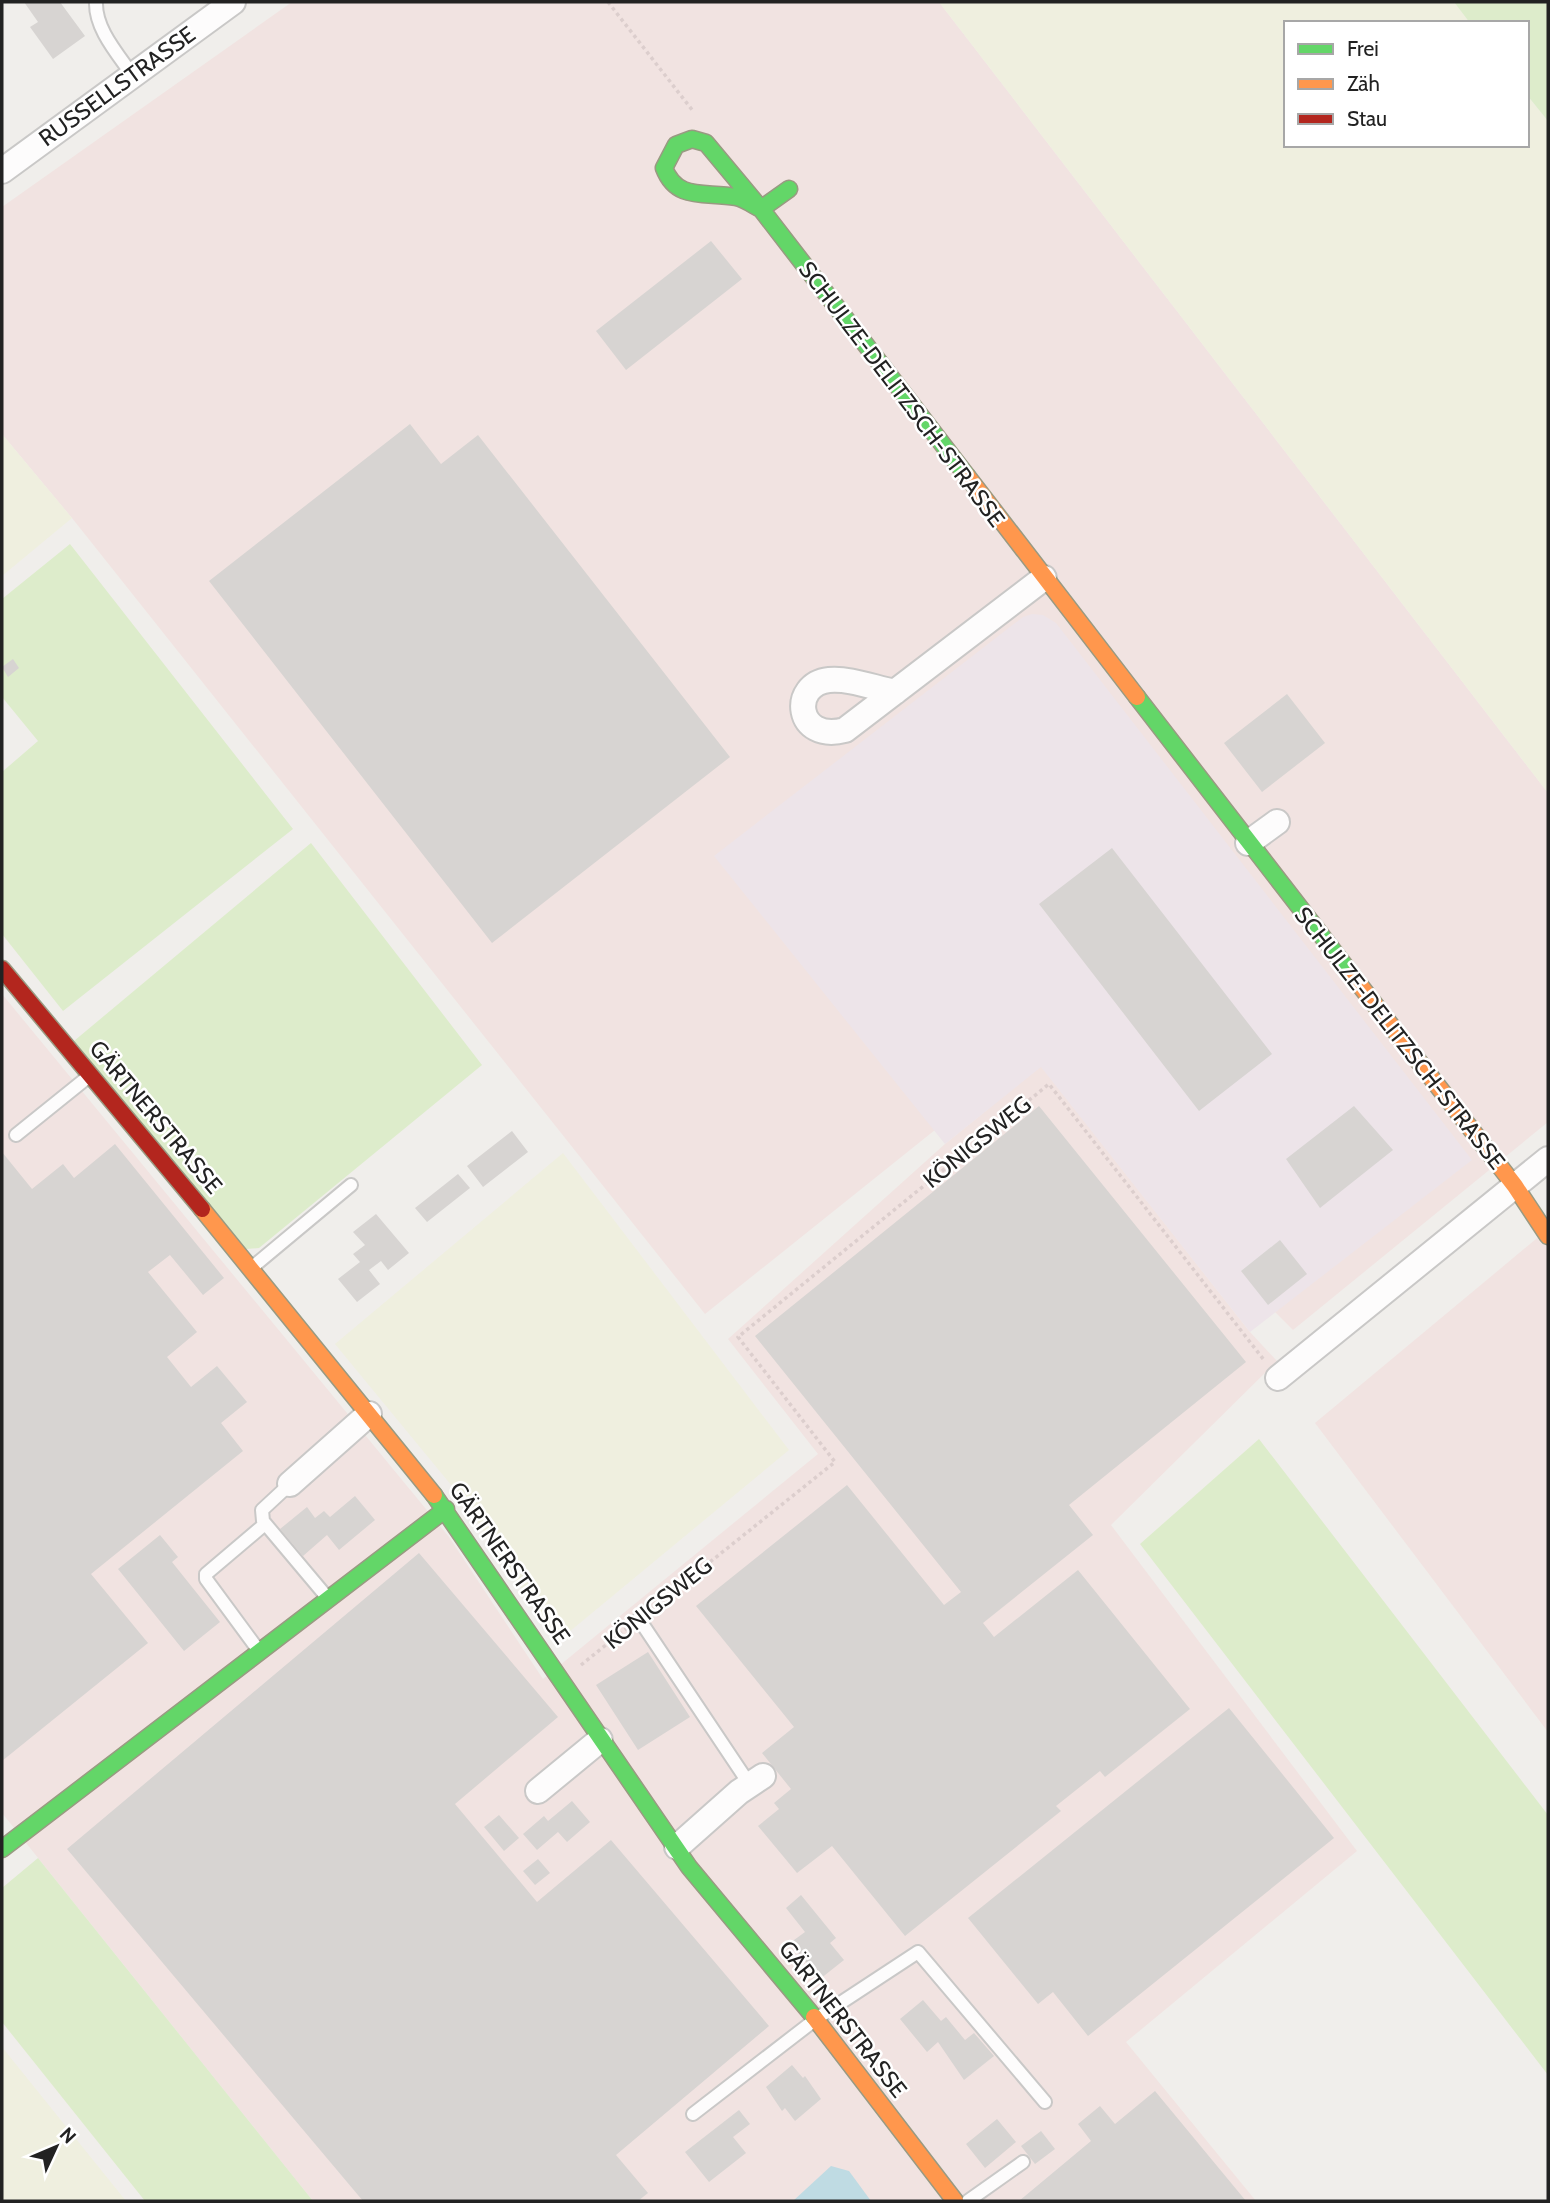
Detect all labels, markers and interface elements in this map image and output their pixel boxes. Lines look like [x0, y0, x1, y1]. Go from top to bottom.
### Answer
street label: RUSSELLSTRASSE [33, 20, 201, 152]
legend [1284, 21, 1529, 147]
text: Frei [1347, 36, 1379, 61]
text: Zäh [1347, 71, 1380, 96]
text: Stau [1347, 106, 1387, 131]
street label: SCHULZE-DELITZSCH-STRASSE [793, 256, 1011, 532]
street label: SCHULZE-DELITZSCH-STRASSE [1289, 901, 1511, 1175]
street label: GÄRTNERSTRASSE [84, 1035, 228, 1199]
street label: KÖNIGSWEG [917, 1090, 1037, 1194]
street label: GÄRTNERSTRASSE [444, 1476, 576, 1650]
street label: KÖNIGSWEG [598, 1551, 718, 1655]
street label: GÄRTNERSTRASSE [773, 1935, 913, 2103]
north arrow [21, 2112, 91, 2182]
text: N [55, 2123, 81, 2148]

